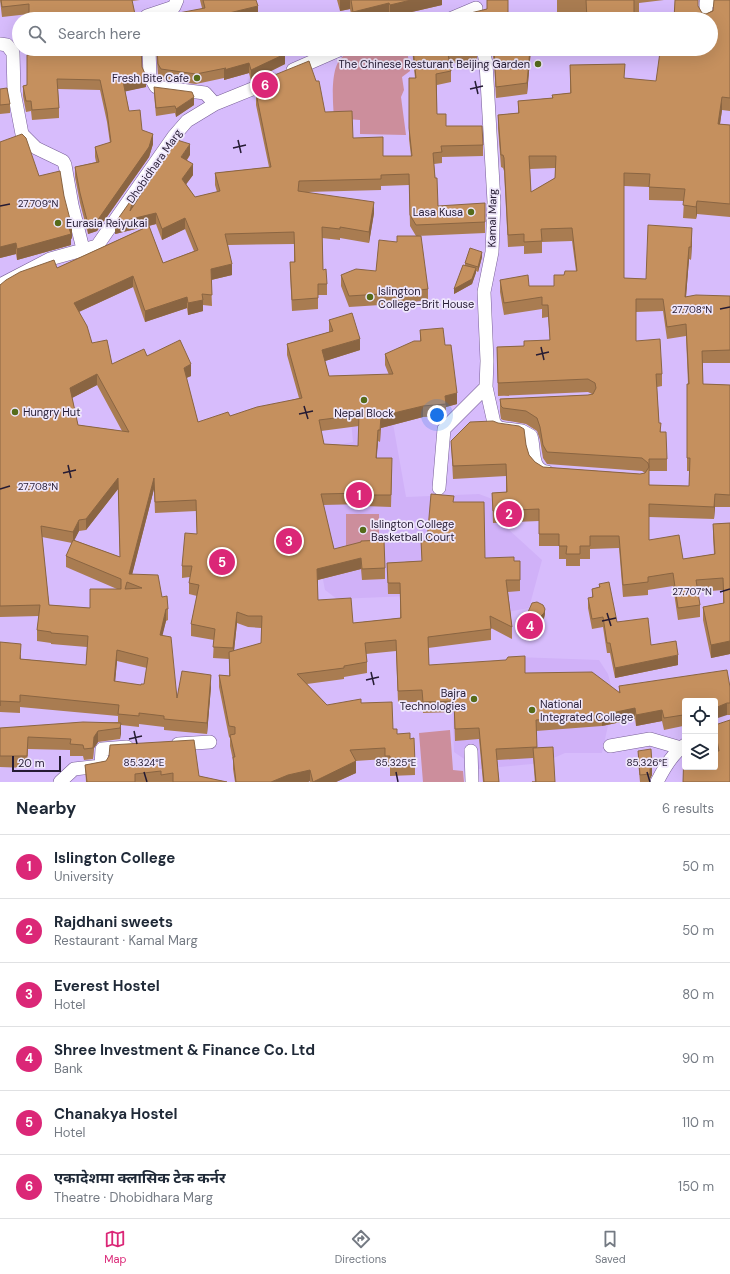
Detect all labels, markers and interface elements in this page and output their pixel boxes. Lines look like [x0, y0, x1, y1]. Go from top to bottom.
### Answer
search box [12, 12, 718, 56]
icon: search [26, 23, 48, 45]
text: Search here [58, 24, 141, 44]
place label: The Chinese Resturant Beijing Garden [338, 57, 530, 71]
marker: The Chinese Resturant Beijing Garden [533, 59, 543, 69]
pin: 6 [252, 70, 278, 100]
place label: Fresh Bite Cafe [112, 71, 189, 85]
marker: Fresh Bite Cafe [192, 73, 202, 83]
street label: Dhobidhara Marg [123, 126, 185, 206]
street label: Kamal Marg [484, 189, 500, 247]
text: 27.709°N [18, 197, 58, 210]
place label: Lasa Kusa [413, 205, 463, 219]
marker: Lasa Kusa [466, 207, 476, 217]
place label: Eurasia Reiyukai [66, 216, 147, 230]
marker: Eurasia Reiyukai [53, 218, 63, 228]
place label: Islington College-Brit House [378, 284, 474, 311]
marker: Islington College-Brit House [365, 292, 375, 302]
text: 27.708°N [672, 303, 712, 316]
marker: Nepal Block [359, 395, 369, 405]
place label: Hungry Hut [23, 405, 80, 419]
your location [427, 405, 447, 425]
place label: Nepal Block [334, 406, 394, 420]
marker: Hungry Hut [10, 407, 20, 417]
text: 27.708°N [18, 480, 58, 493]
pin: 1 [346, 480, 372, 510]
pin: 2 [496, 499, 522, 529]
place label: Islington College Basketball Court [371, 517, 454, 544]
marker: Islington College Basketball Court [358, 525, 368, 535]
pin: 3 [276, 526, 302, 556]
pin: 5 [209, 547, 235, 577]
text: 27.707°N [672, 585, 712, 598]
pin: 4 [517, 611, 543, 641]
place label: Bajra Technologies [400, 686, 466, 713]
marker: Bajra Technologies [469, 694, 479, 704]
place label: National Integrated College [540, 697, 633, 724]
map controls [682, 698, 718, 770]
button: locate [682, 698, 718, 734]
marker: National Integrated College [527, 705, 537, 715]
button: layers [682, 734, 718, 770]
scale bar [12, 754, 61, 773]
text: 20 m [18, 756, 44, 770]
text: 85.324°E [124, 756, 165, 769]
text: 85.325°E [375, 756, 417, 769]
text: 85.326°E [626, 756, 668, 769]
text: Nearby [16, 797, 76, 819]
text: 6 results [662, 800, 714, 817]
text: Islington College [54, 848, 175, 868]
text: 1 [27, 858, 31, 875]
text: 50 m [682, 858, 714, 875]
text: University [54, 868, 114, 885]
text: Rajdhani sweets [54, 912, 173, 932]
text: 2 [25, 922, 33, 939]
text: 50 m [682, 922, 714, 939]
text: Restaurant · Kamal Marg [54, 932, 198, 949]
text: Everest Hostel [54, 976, 160, 996]
text: 3 [25, 986, 33, 1003]
text: 80 m [682, 986, 714, 1003]
text: Hotel [54, 996, 86, 1013]
text: Shree Investment & Finance Co. Ltd [54, 1040, 315, 1060]
text: 4 [25, 1050, 33, 1067]
text: 90 m [682, 1050, 714, 1067]
text: Bank [54, 1060, 83, 1077]
text: Chanakya Hostel [54, 1104, 178, 1124]
text: 5 [25, 1114, 33, 1131]
text: 110 m [682, 1114, 714, 1131]
text: Hotel [54, 1124, 86, 1141]
text: एकादेशमा क्लासिक टेक कर्नर [54, 1168, 226, 1188]
text: 6 [25, 1178, 33, 1195]
text: 150 m [678, 1178, 714, 1195]
text: Theatre · Dhobidhara Marg [54, 1189, 213, 1206]
tab: Map [104, 1228, 126, 1266]
tab: Directions [335, 1228, 387, 1266]
tab: Saved [595, 1228, 626, 1266]

